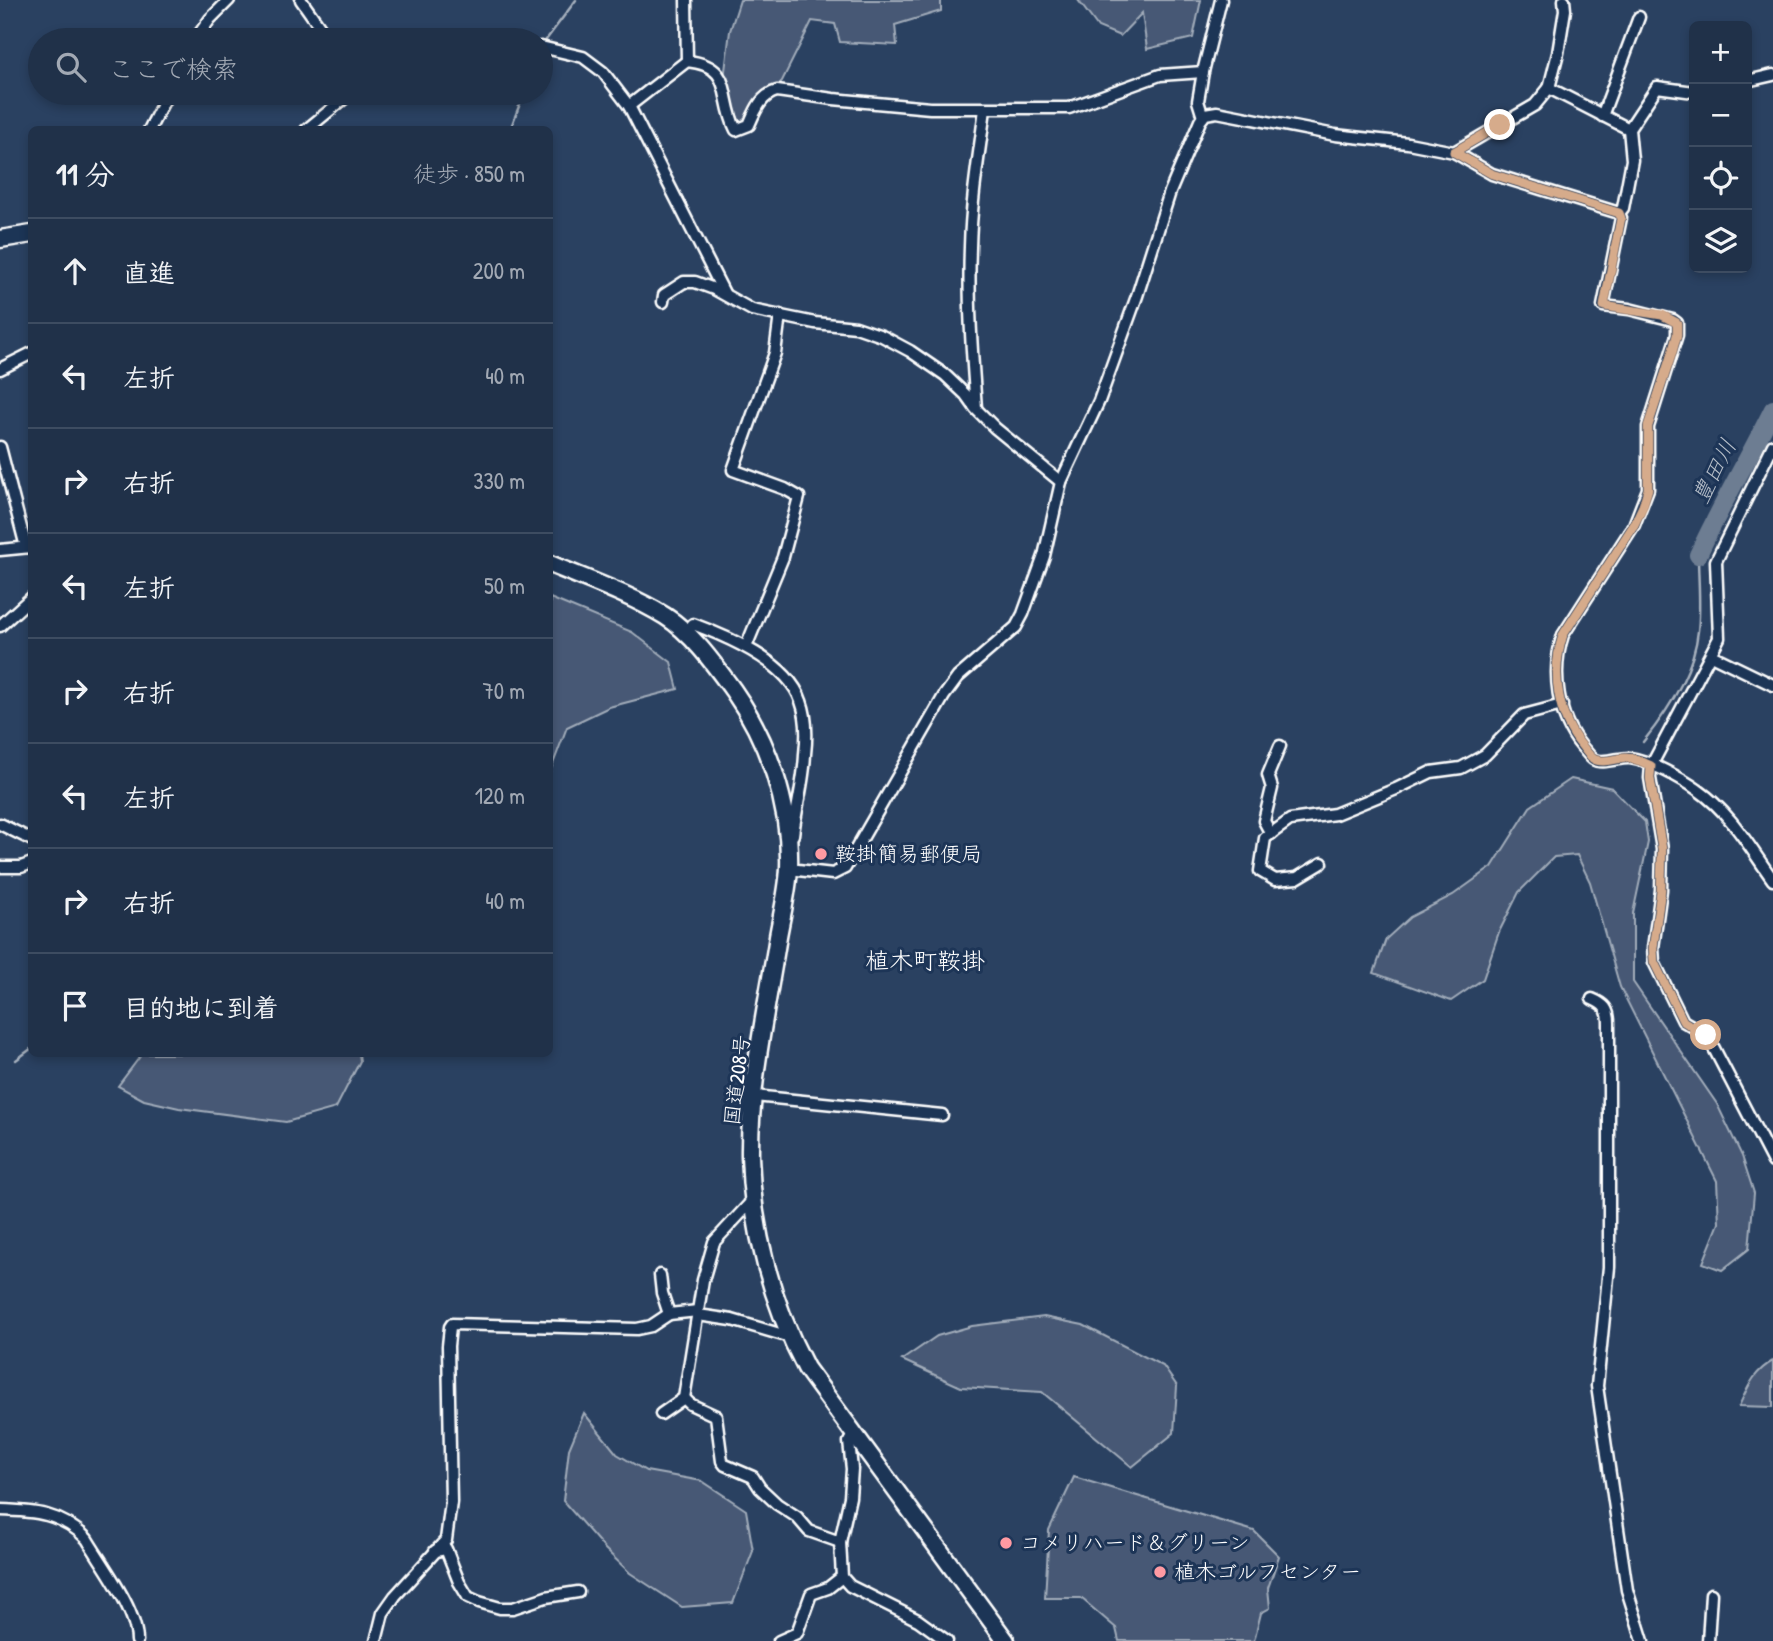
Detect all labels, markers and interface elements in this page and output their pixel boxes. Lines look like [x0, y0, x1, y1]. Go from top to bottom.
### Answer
map controls [1689, 21, 1752, 273]
button: + [1689, 21, 1752, 84]
search box [28, 28, 553, 105]
icon: search [52, 48, 90, 86]
text: ここで検索 [108, 51, 238, 86]
button: − [1689, 84, 1752, 147]
route end [1484, 109, 1515, 140]
button: locate [1689, 147, 1752, 210]
text: 11 分 [56, 154, 115, 194]
text: 徒歩 · 850 m [413, 158, 525, 189]
button: layers [1689, 210, 1752, 273]
icon: ahead [56, 252, 94, 290]
text: 直進 [123, 255, 175, 290]
text: 200 m [473, 255, 525, 286]
icon: left [56, 357, 94, 395]
text: 左折 [123, 360, 175, 395]
text: 40 m [485, 360, 525, 391]
water label: 豊田川 [1684, 433, 1743, 509]
icon: right [56, 462, 94, 500]
text: 右折 [123, 465, 175, 500]
text: 330 m [473, 465, 525, 496]
icon: left [56, 567, 94, 605]
text: 左折 [123, 570, 175, 605]
text: 50 m [484, 570, 525, 601]
icon: right [56, 672, 94, 710]
text: 右折 [123, 675, 175, 710]
text: 70 m [482, 675, 525, 706]
icon: left [56, 777, 94, 815]
text: 左折 [123, 780, 175, 815]
text: 120 m [475, 780, 525, 811]
place label: 鞍掛簡易郵便局 [835, 839, 982, 868]
marker: 鞍掛簡易郵便局 [813, 846, 829, 862]
icon: right [56, 882, 94, 920]
text: 右折 [123, 885, 175, 920]
text: 40 m [485, 885, 525, 916]
district label: 植木町鞍掛 [865, 944, 985, 976]
icon: arrive [56, 987, 94, 1025]
text: 目的地に到着 [123, 990, 279, 1025]
route start [1690, 1019, 1721, 1050]
street label: 国道208号 [717, 1033, 756, 1127]
place label: コメリハード＆グリーン [1020, 1528, 1250, 1557]
marker: コメリハード＆グリーン [998, 1535, 1014, 1551]
place label: 植木ゴルフセンター [1174, 1557, 1361, 1586]
marker: 植木ゴルフセンター [1152, 1564, 1168, 1580]

